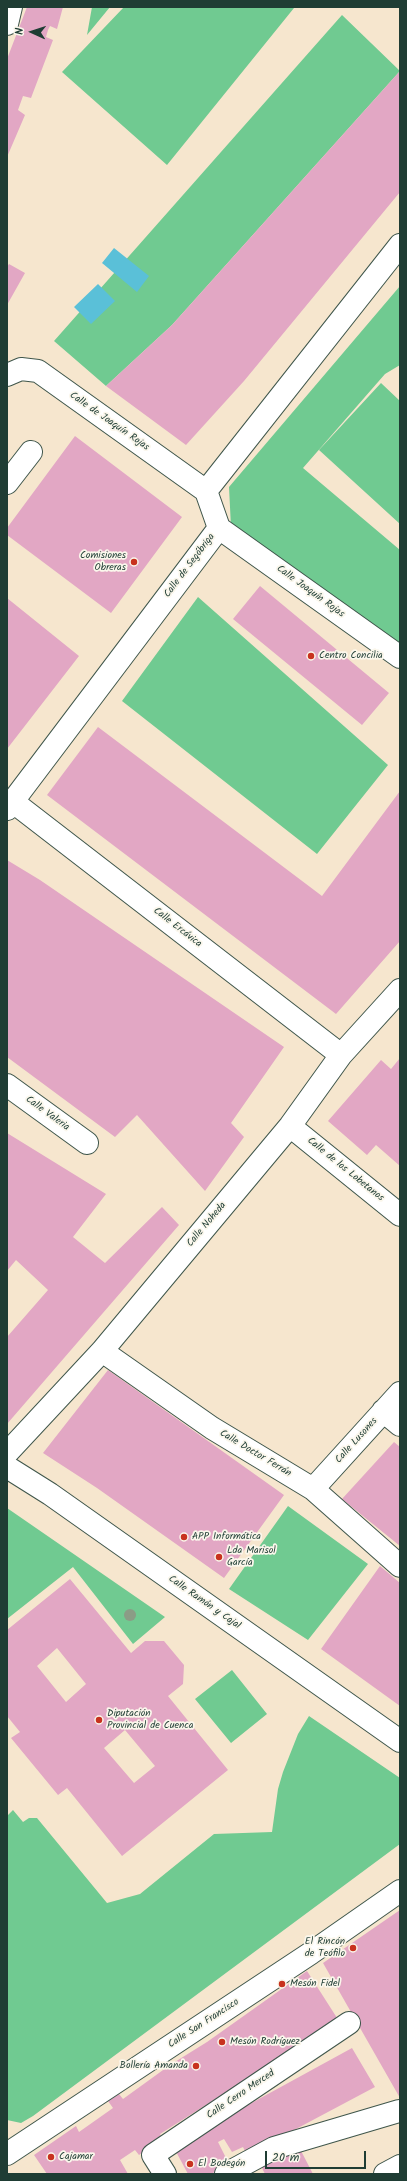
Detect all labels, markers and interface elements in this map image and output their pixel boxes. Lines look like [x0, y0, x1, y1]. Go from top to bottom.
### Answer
north arrow [12, 12, 52, 52]
text: N [11, 27, 29, 35]
street label: Calle de Joaquín Rojas [67, 390, 151, 454]
street label: Calle de Segóbriga [162, 532, 218, 600]
place label: Comisiones Obreras [80, 550, 126, 574]
marker: Comisiones Obreras [129, 557, 139, 567]
street label: Calle Joaquín Rojas [274, 563, 346, 621]
place label: Centro Concilia [319, 650, 383, 662]
marker: Centro Concilia [306, 651, 316, 661]
street label: Calle Ercávica [150, 905, 204, 951]
street label: Calle Valeria [23, 1094, 71, 1134]
street label: Calle de los Lobetanos [304, 1135, 386, 1205]
street label: Calle Noheda [185, 1200, 229, 1250]
street label: Calle Lusones [333, 1416, 381, 1466]
street label: Calle Doctor Ferrán [217, 1428, 293, 1480]
place label: APP Informática [192, 1531, 261, 1543]
marker: APP Informática [179, 1532, 189, 1542]
place label: Lda Marisol García [227, 1545, 276, 1568]
marker: Lda Marisol García [214, 1552, 224, 1562]
street label: Calle Ramón y Cajal [166, 1574, 242, 1632]
place label: Diputación Provincial de Cuenca [107, 1708, 193, 1732]
marker: Diputación Provincial de Cuenca [94, 1715, 104, 1725]
place label: El Rincón de Teófilo [305, 1936, 345, 1960]
marker: El Rincón de Teófilo [348, 1943, 358, 1953]
place label: Mesón Fidel [290, 1978, 340, 1990]
marker: Mesón Fidel [277, 1979, 287, 1989]
street label: Calle San Francisco [166, 1997, 242, 2051]
place label: Mesón Rodríguez [230, 2036, 300, 2048]
marker: Mesón Rodríguez [217, 2037, 227, 2047]
place label: Bollería Amanda [120, 2060, 188, 2072]
marker: Bollería Amanda [191, 2061, 201, 2071]
street label: Calle Cerro Merced [205, 2068, 277, 2122]
scale bar [267, 2143, 368, 2169]
text: 20 m [272, 2148, 299, 2167]
place label: Cajamar [59, 2151, 93, 2163]
marker: Cajamar [46, 2152, 56, 2162]
place label: El Bodegón [198, 2158, 245, 2170]
marker: El Bodegón [185, 2159, 195, 2169]

